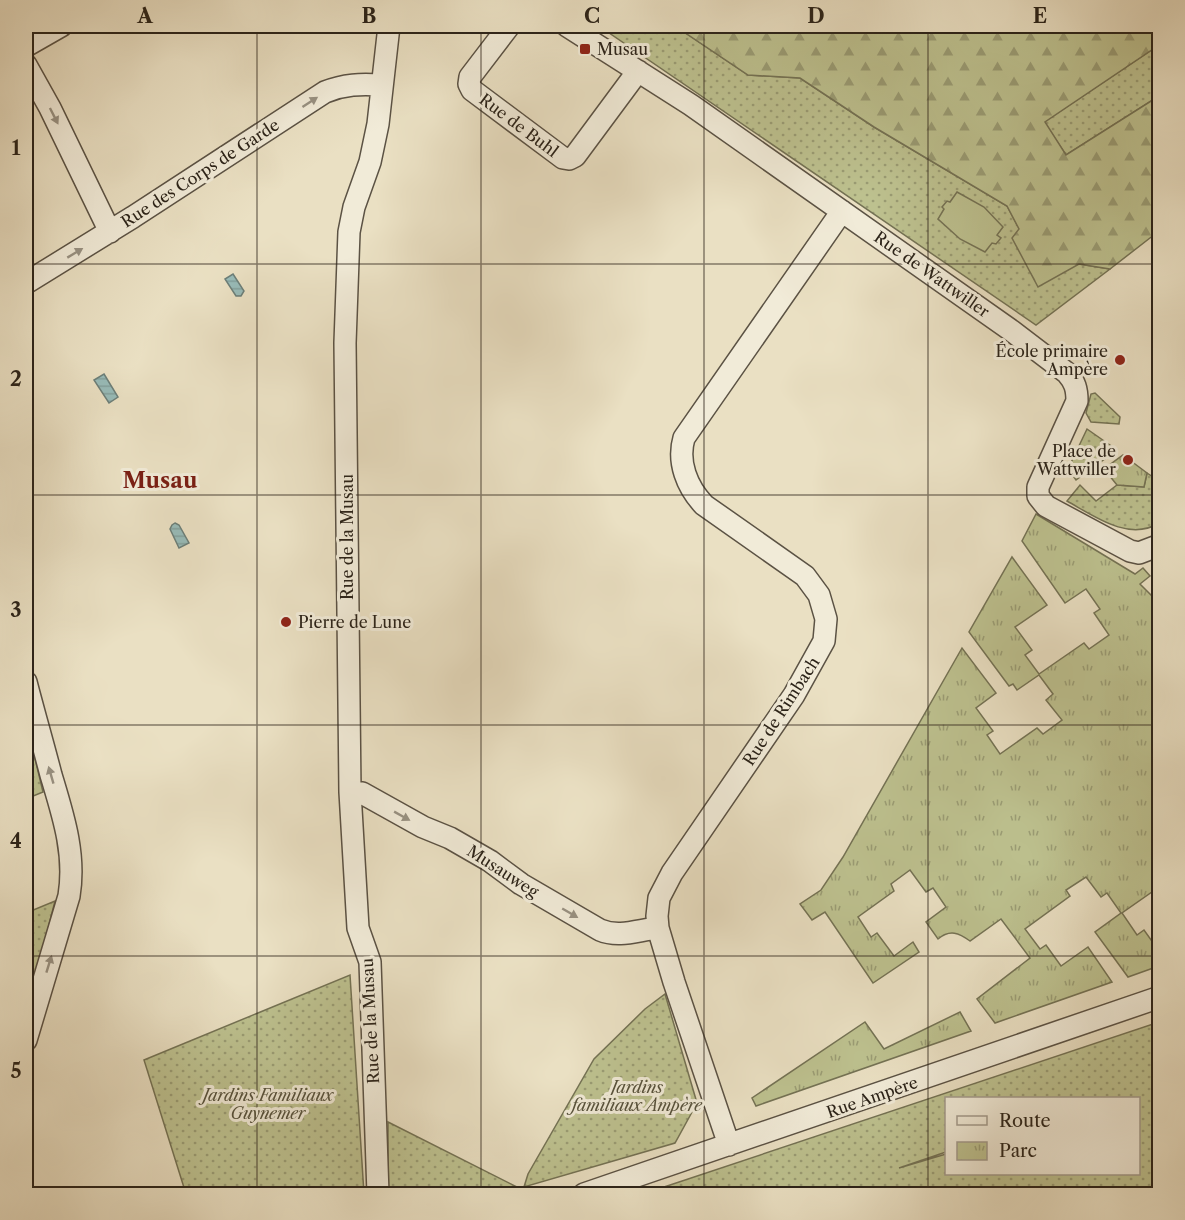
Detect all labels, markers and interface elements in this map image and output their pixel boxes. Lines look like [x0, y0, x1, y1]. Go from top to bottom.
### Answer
text: A [136, 4, 153, 28]
text: B [362, 4, 377, 28]
text: C [584, 4, 600, 28]
text: D [807, 4, 825, 28]
text: E [1033, 4, 1047, 28]
place label: Musau [597, 39, 648, 59]
marker: Musau [578, 42, 592, 56]
street label: Rue de Buhl [476, 89, 563, 161]
one-way arrow [302, 96, 318, 107]
one-way arrow [49, 108, 59, 125]
street label: Rue des Corps de Garde [117, 114, 283, 232]
text: 1 [12, 136, 21, 160]
street label: Rue de Wattwiller [870, 227, 994, 321]
one-way arrow [67, 247, 83, 258]
place label: École primaire Ampère [996, 341, 1108, 379]
marker: École primaire Ampère [1113, 353, 1127, 367]
text: 2 [10, 367, 22, 391]
place label: Place de Wattwiller [1036, 441, 1116, 479]
marker: Place de Wattwiller [1121, 453, 1135, 467]
district label: Musau [122, 467, 198, 494]
street label: Rue de la Musau [337, 474, 357, 600]
text: 3 [10, 598, 22, 622]
place label: Pierre de Lune [298, 612, 411, 632]
marker: Pierre de Lune [279, 615, 293, 629]
street label: Rue de Rimbach [738, 653, 824, 769]
one-way arrow [46, 766, 56, 784]
one-way arrow [394, 810, 410, 821]
text: 4 [10, 829, 22, 853]
street label: Musauweg [464, 841, 543, 902]
one-way arrow [562, 908, 579, 918]
one-way arrow [45, 955, 54, 973]
street label: Rue de la Musau [357, 957, 383, 1084]
text: 5 [10, 1059, 22, 1083]
street label: Rue Ampère [824, 1072, 920, 1122]
park label: Jardins familiaux Ampère [566, 1077, 703, 1115]
park label: Jardins Familiaux Guynemer [198, 1085, 334, 1123]
legend [945, 1097, 1140, 1175]
text: Route [999, 1110, 1051, 1132]
text: Parc [999, 1140, 1037, 1162]

